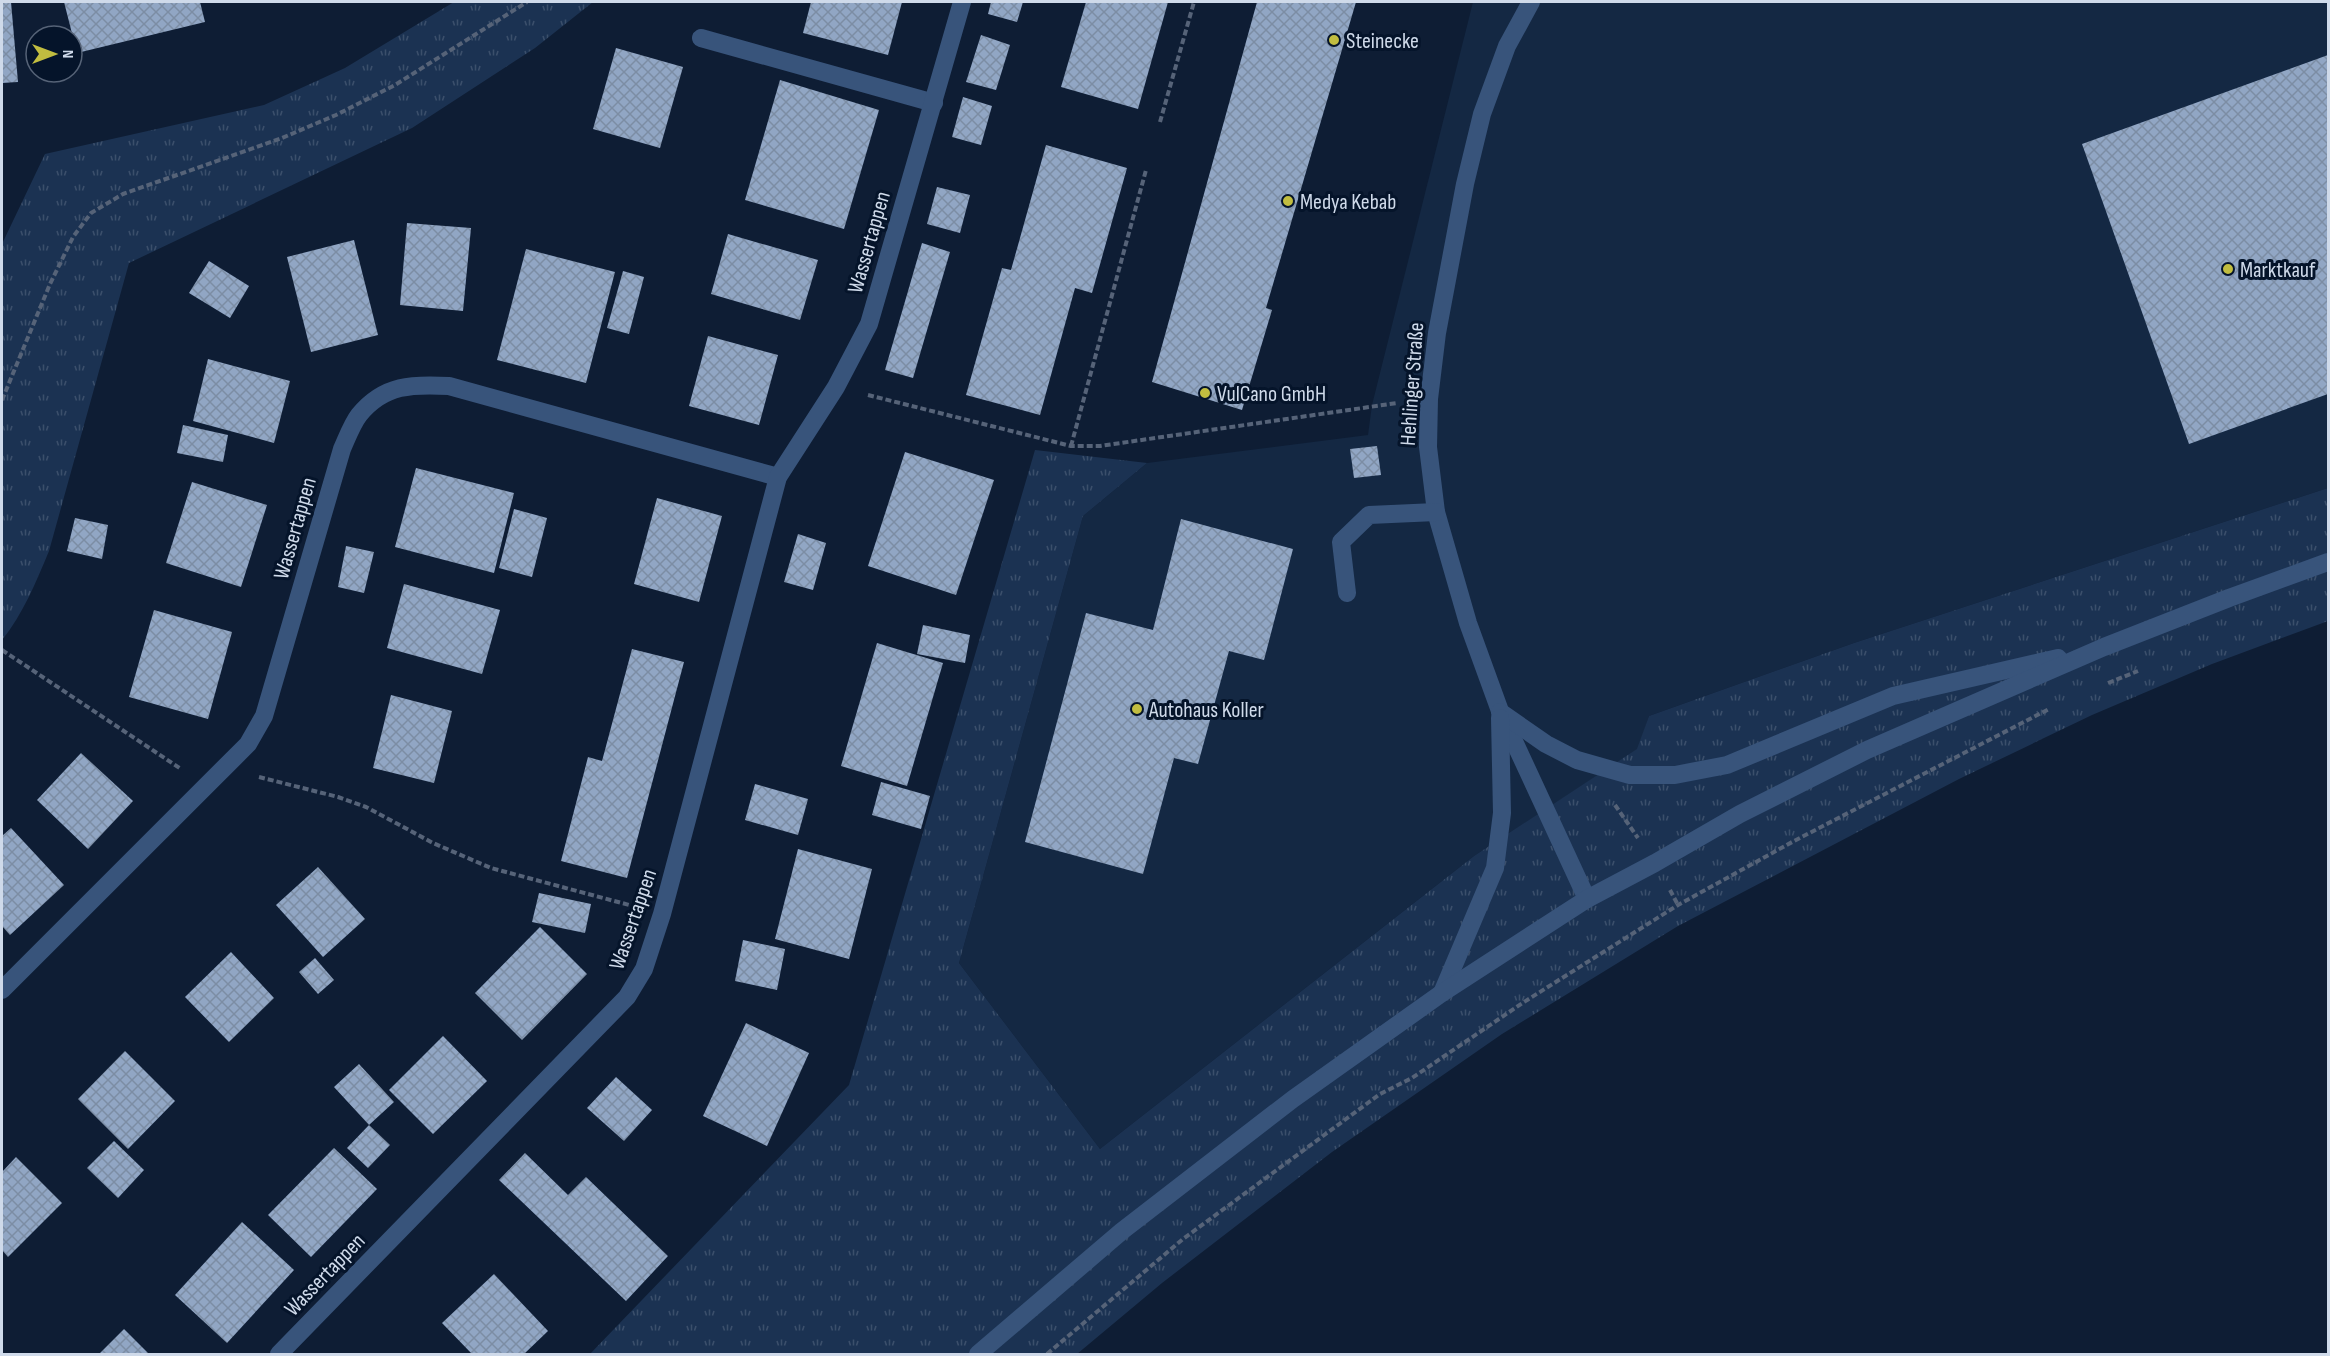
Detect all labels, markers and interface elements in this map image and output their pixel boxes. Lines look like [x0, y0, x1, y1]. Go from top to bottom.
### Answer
north arrow [24, 24, 84, 84]
place label: Steinecke [1346, 28, 1419, 55]
marker: Steinecke [1327, 33, 1341, 47]
text: N [58, 50, 77, 58]
street label: Wassertappen [842, 188, 897, 296]
place label: Medya Kebab [1300, 189, 1396, 216]
marker: Medya Kebab [1281, 194, 1295, 208]
place label: Marktkauf [2240, 257, 2316, 284]
marker: Marktkauf [2221, 262, 2235, 276]
street label: Hehlinger Straße [1395, 322, 1430, 447]
place label: VulCano GmbH [1217, 381, 1326, 408]
marker: VulCano GmbH [1198, 386, 1212, 400]
street label: Wassertappen [268, 474, 323, 582]
place label: Autohaus Koller [1148, 697, 1264, 724]
marker: Autohaus Koller [1130, 702, 1144, 716]
street label: Wassertappen [604, 866, 663, 973]
street label: Wassertappen [279, 1228, 371, 1322]

